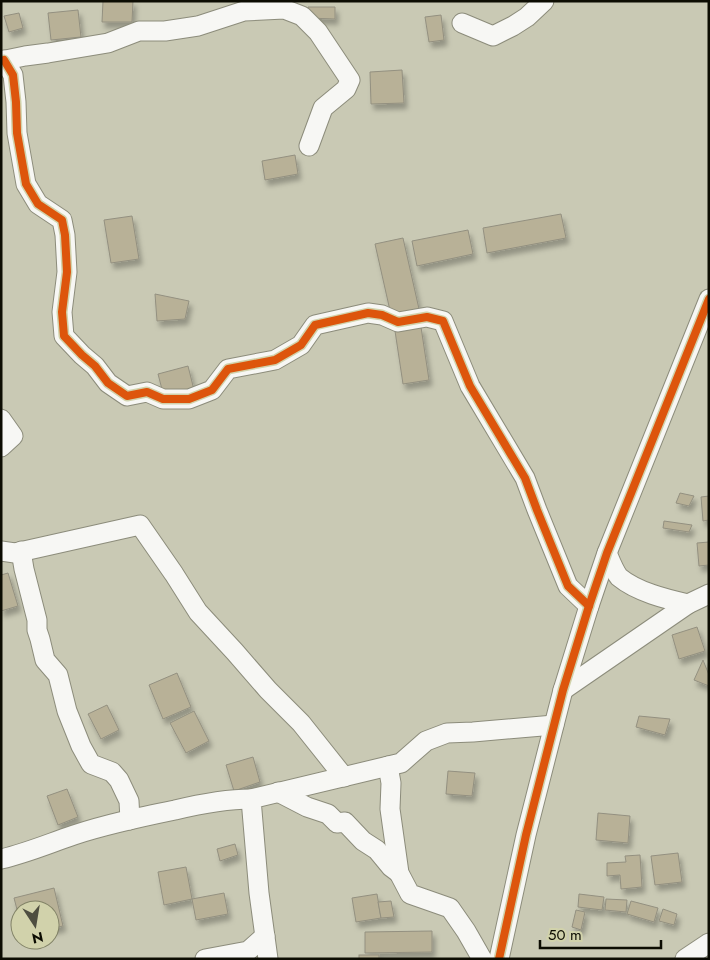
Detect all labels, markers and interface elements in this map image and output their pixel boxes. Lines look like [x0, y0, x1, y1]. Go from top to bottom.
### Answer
north arrow [10, 900, 60, 950]
scale bar [540, 918, 661, 950]
text: 50 m [548, 924, 582, 946]
text: N [30, 927, 45, 949]

